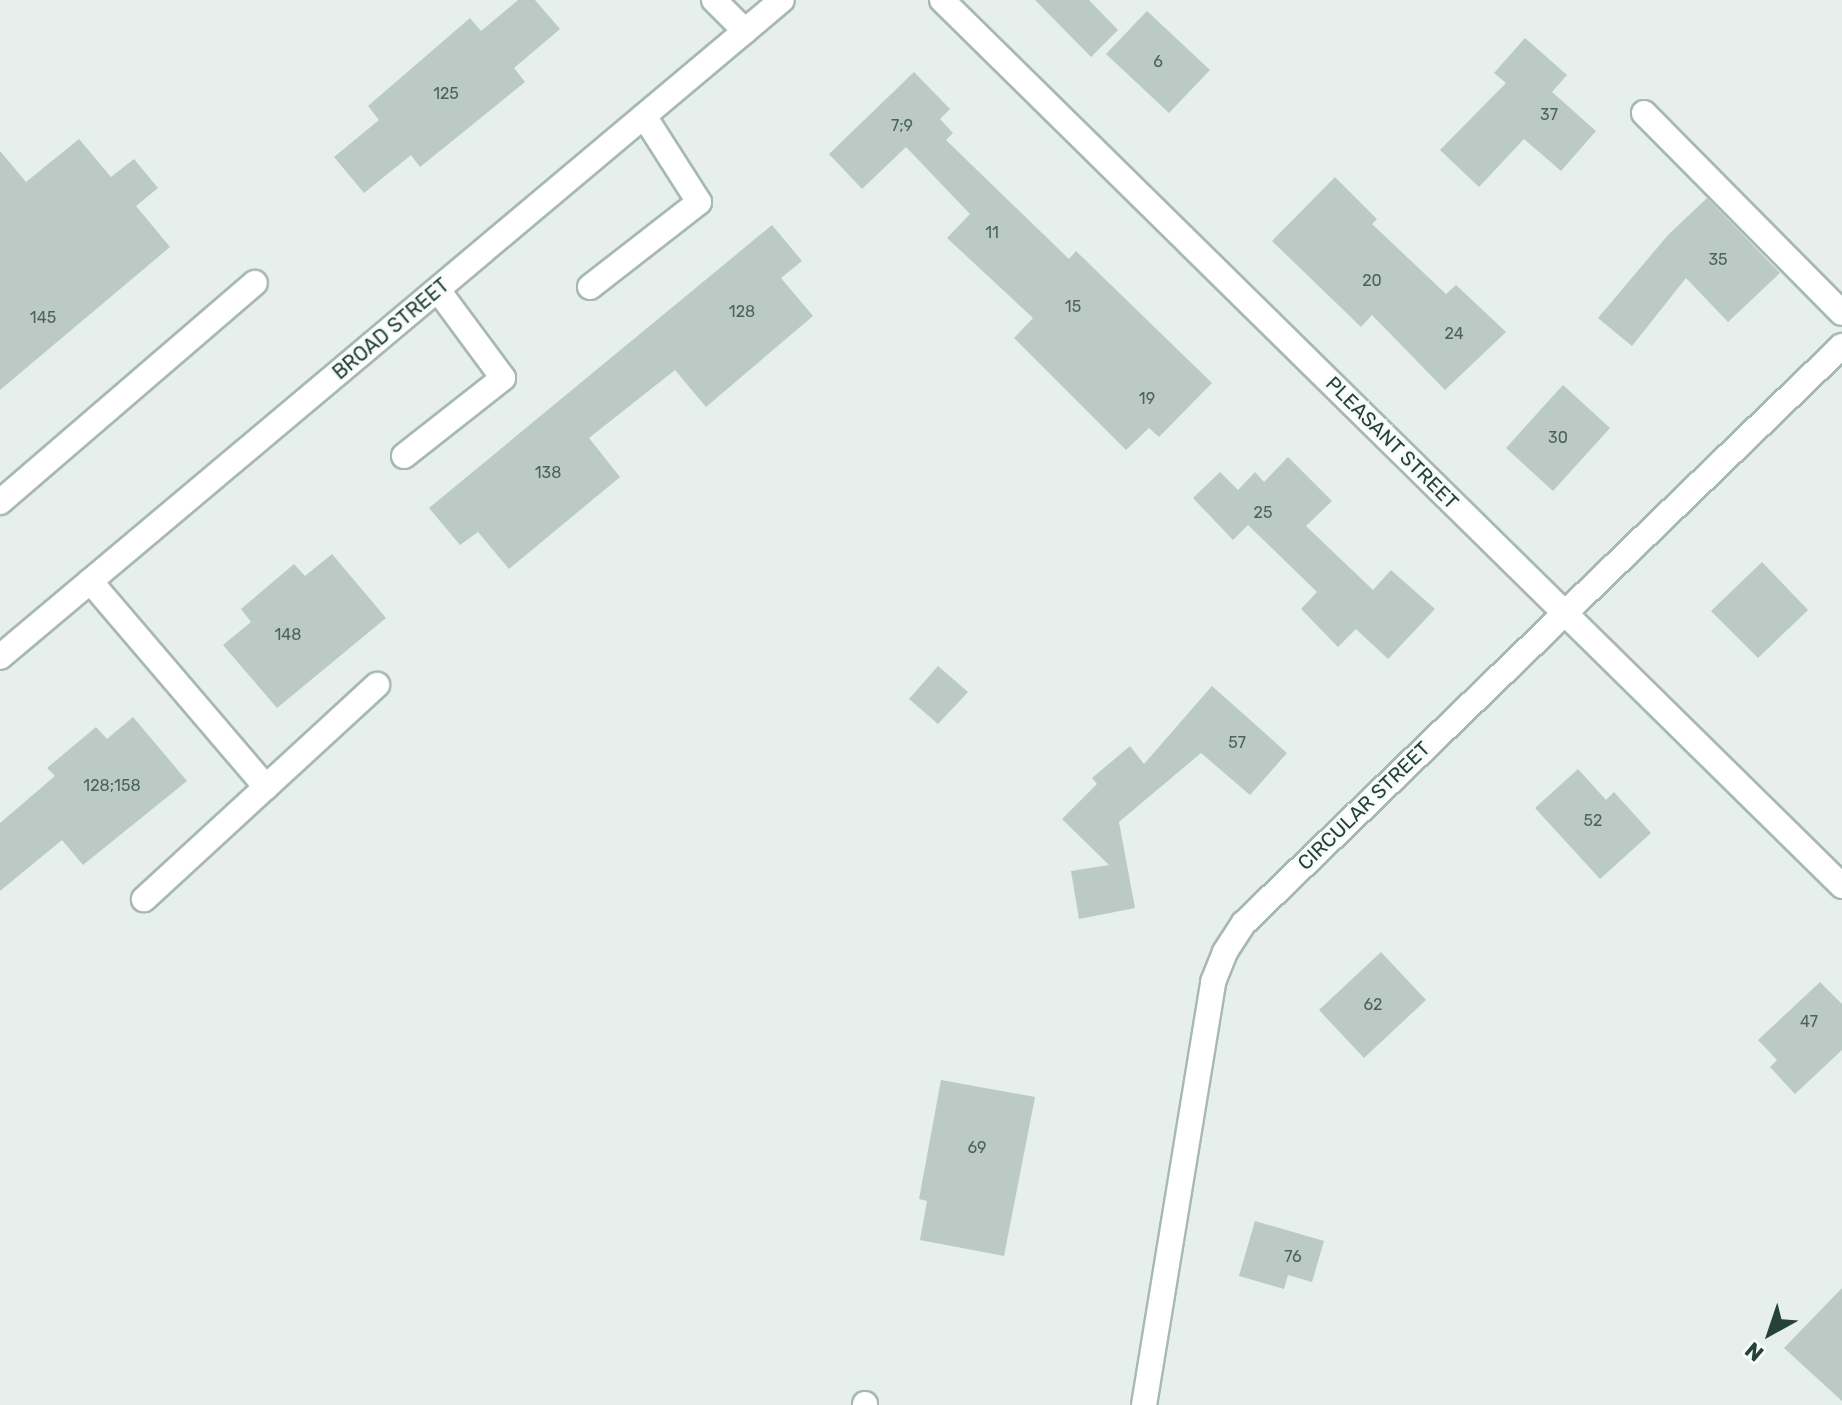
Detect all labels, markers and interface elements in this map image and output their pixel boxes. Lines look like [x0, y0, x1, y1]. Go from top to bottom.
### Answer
house number: 6 [1153, 52, 1163, 72]
house number: 125 [433, 84, 459, 104]
house number: 37 [1540, 105, 1558, 125]
house number: 7;9 [891, 116, 913, 136]
house number: 11 [985, 223, 999, 243]
house number: 35 [1708, 250, 1728, 270]
house number: 20 [1362, 271, 1382, 291]
street label: BROAD STREET [328, 273, 454, 385]
house number: 15 [1065, 297, 1081, 317]
house number: 128 [729, 302, 755, 322]
house number: 145 [30, 308, 56, 328]
house number: 24 [1444, 324, 1464, 344]
street label: PLEASANT STREET [1321, 372, 1463, 514]
house number: 19 [1139, 389, 1155, 409]
house number: 30 [1548, 428, 1568, 448]
house number: 138 [535, 463, 561, 483]
house number: 25 [1254, 503, 1272, 523]
house number: 148 [275, 625, 301, 645]
house number: 57 [1228, 733, 1246, 753]
street label: CIRCULAR STREET [1293, 737, 1435, 875]
house number: 128;158 [83, 776, 141, 796]
house number: 52 [1584, 811, 1602, 831]
house number: 62 [1363, 995, 1383, 1015]
house number: 47 [1800, 1012, 1818, 1032]
house number: 69 [967, 1138, 987, 1158]
house number: 76 [1284, 1247, 1302, 1267]
north arrow [1730, 1293, 1810, 1373]
text: N [1740, 1336, 1769, 1367]

